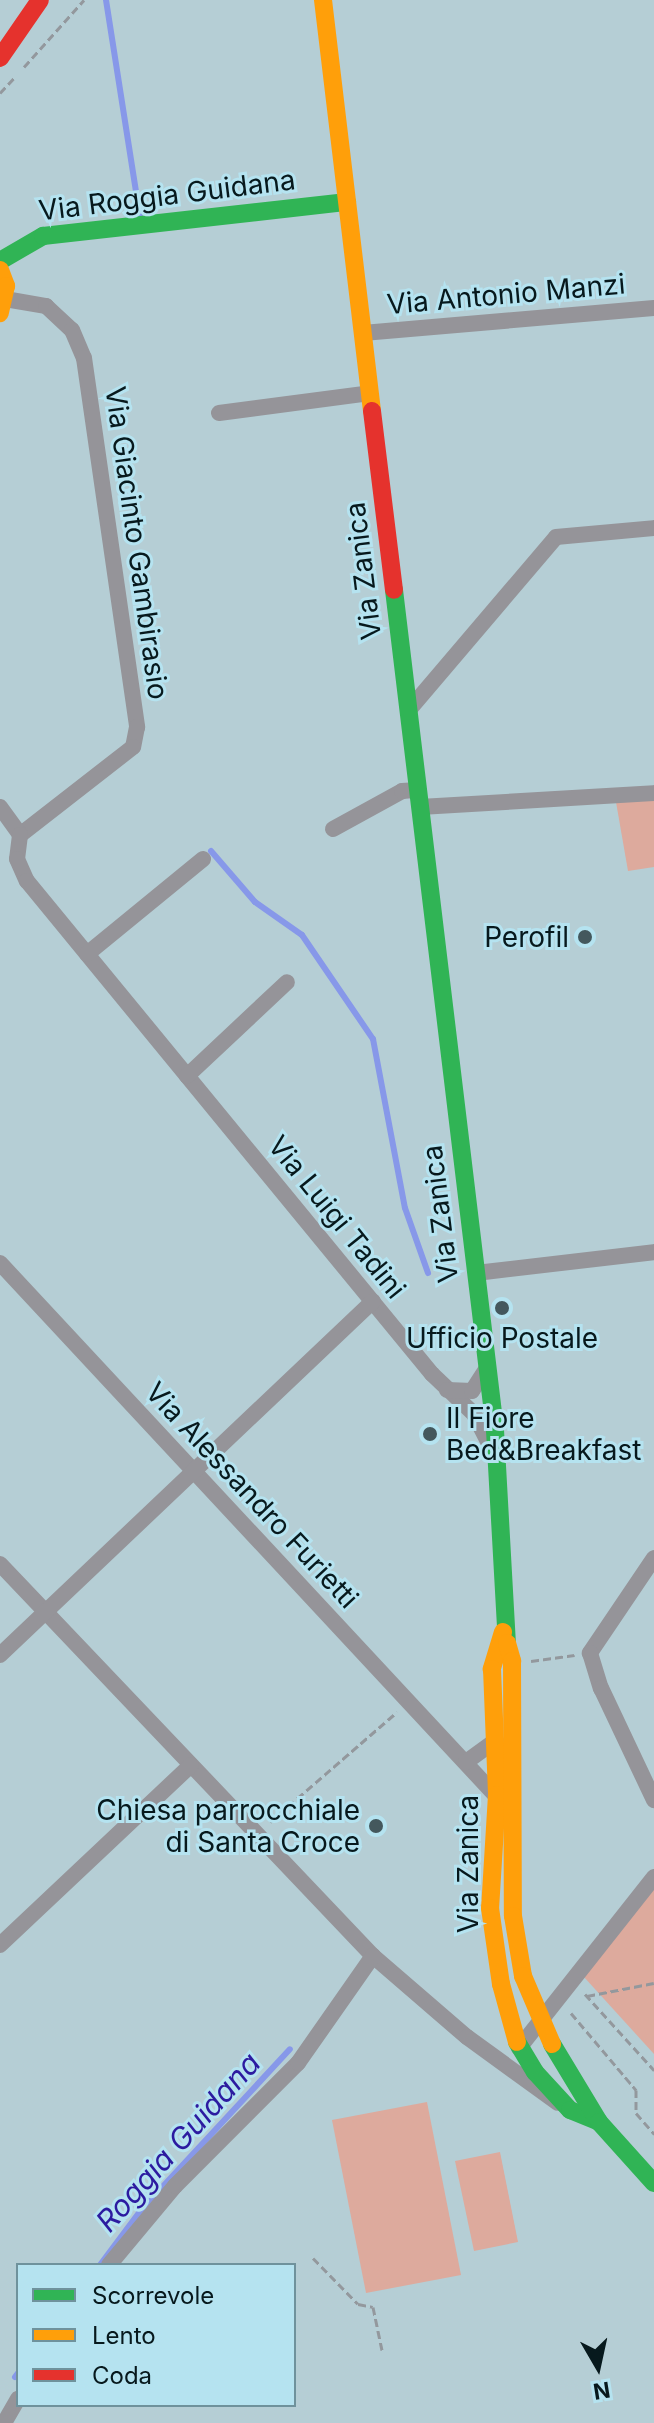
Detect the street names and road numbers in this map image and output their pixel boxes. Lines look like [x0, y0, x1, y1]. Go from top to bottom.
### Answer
street label: Via Roggia Guidana [37, 163, 297, 227]
street label: Via Antonio Manzi [385, 267, 627, 321]
street label: Via Giacinto Gambirasio [98, 384, 176, 702]
street label: Via Zanica [338, 500, 388, 642]
street label: Via Luigi Tadini [261, 1129, 413, 1305]
street label: Via Zanica [415, 1143, 465, 1285]
street label: Via Alessandro Furietti [139, 1375, 365, 1615]
street label: Via Zanica [451, 1795, 485, 1933]

